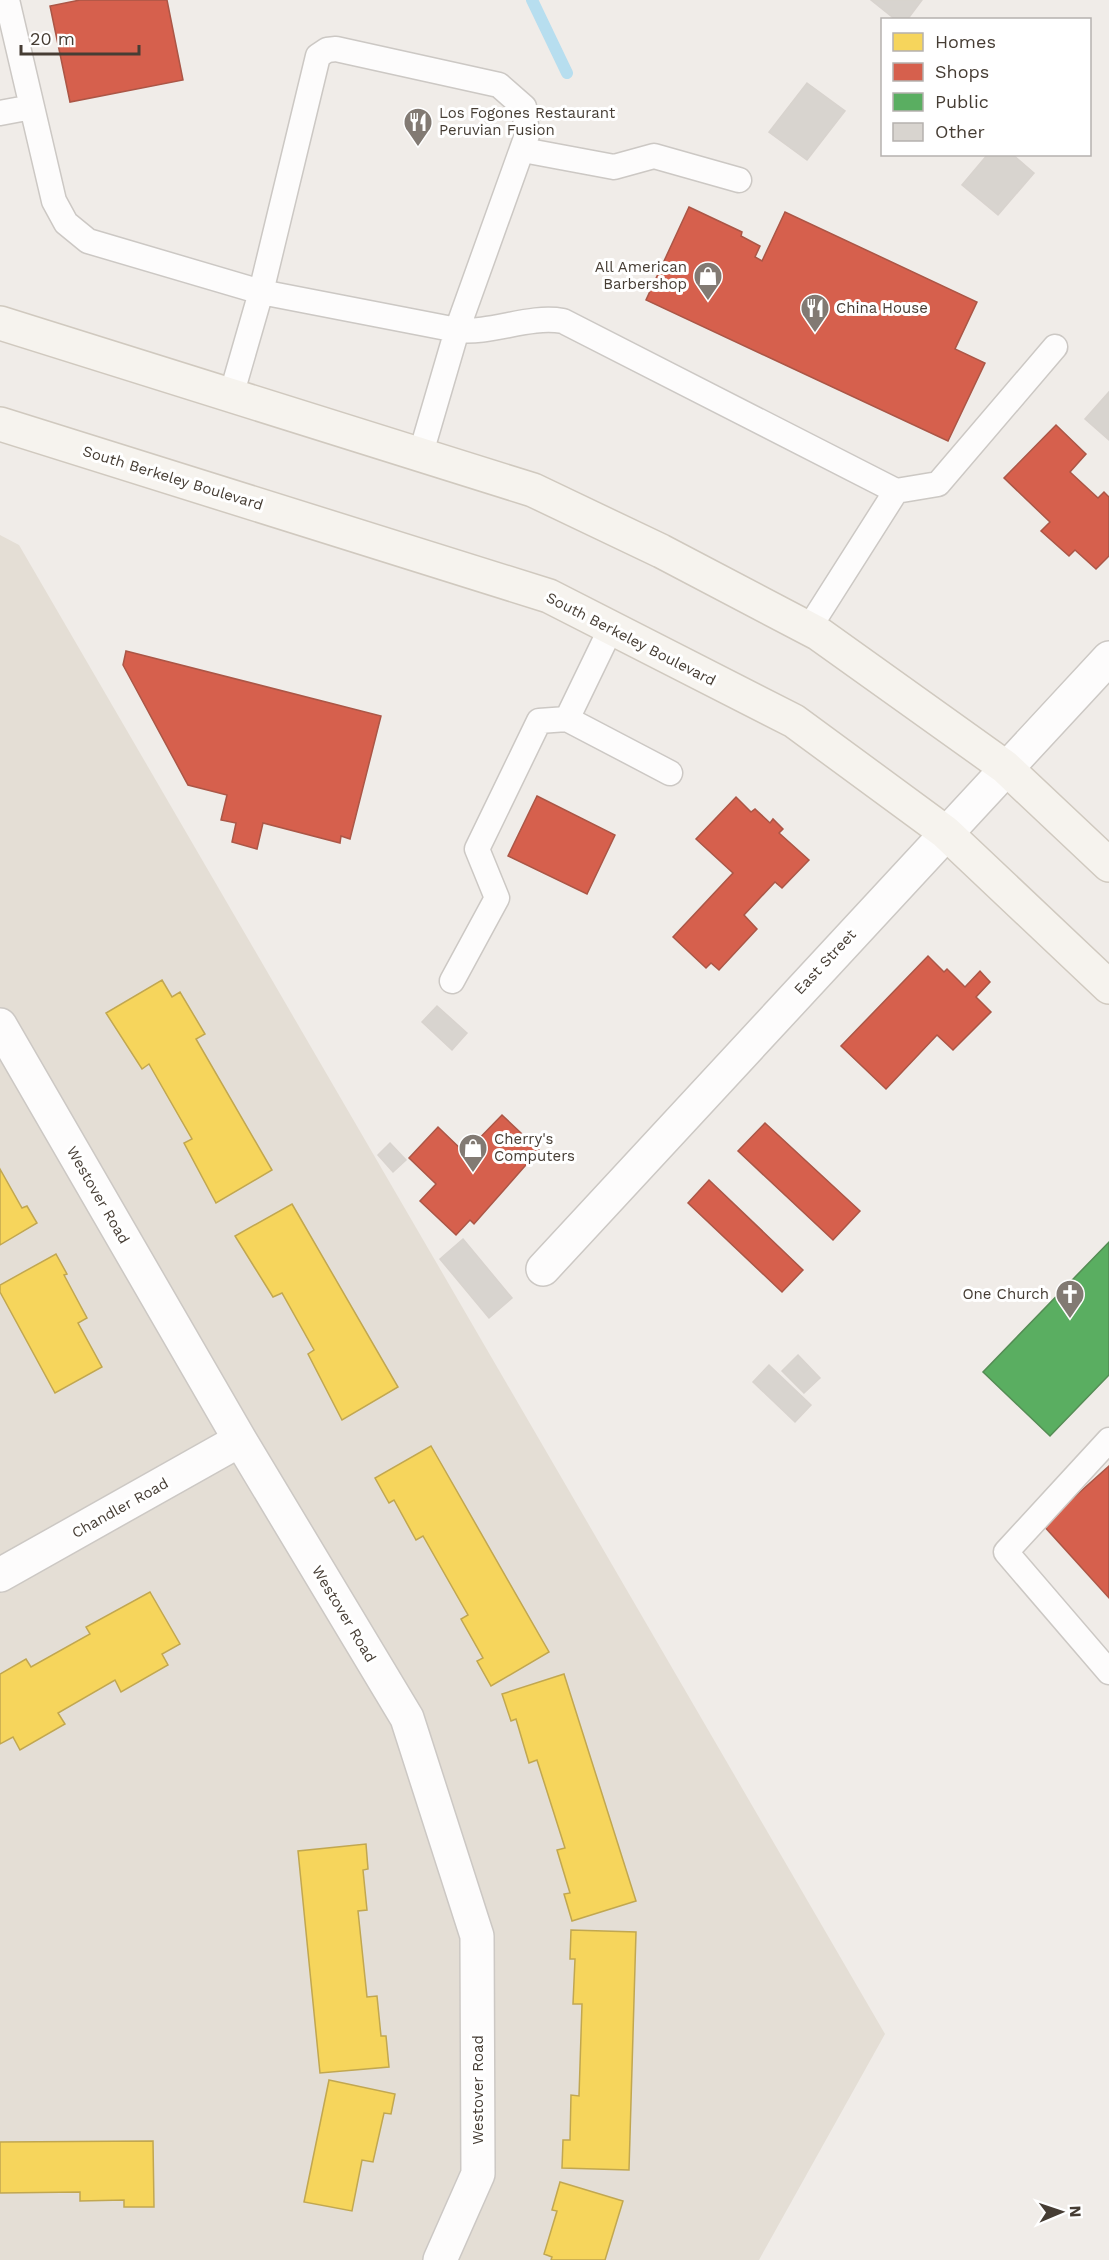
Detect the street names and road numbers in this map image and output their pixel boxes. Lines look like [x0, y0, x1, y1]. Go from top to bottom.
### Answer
street label: South Berkeley Boulevard [81, 442, 265, 514]
street label: South Berkeley Boulevard [543, 588, 719, 690]
street label: East Street [790, 925, 860, 998]
street label: Westover Road [63, 1143, 133, 1247]
street label: Chandler Road [69, 1474, 171, 1542]
street label: Westover Road [308, 1562, 380, 1666]
street label: Westover Road [469, 2035, 487, 2145]

